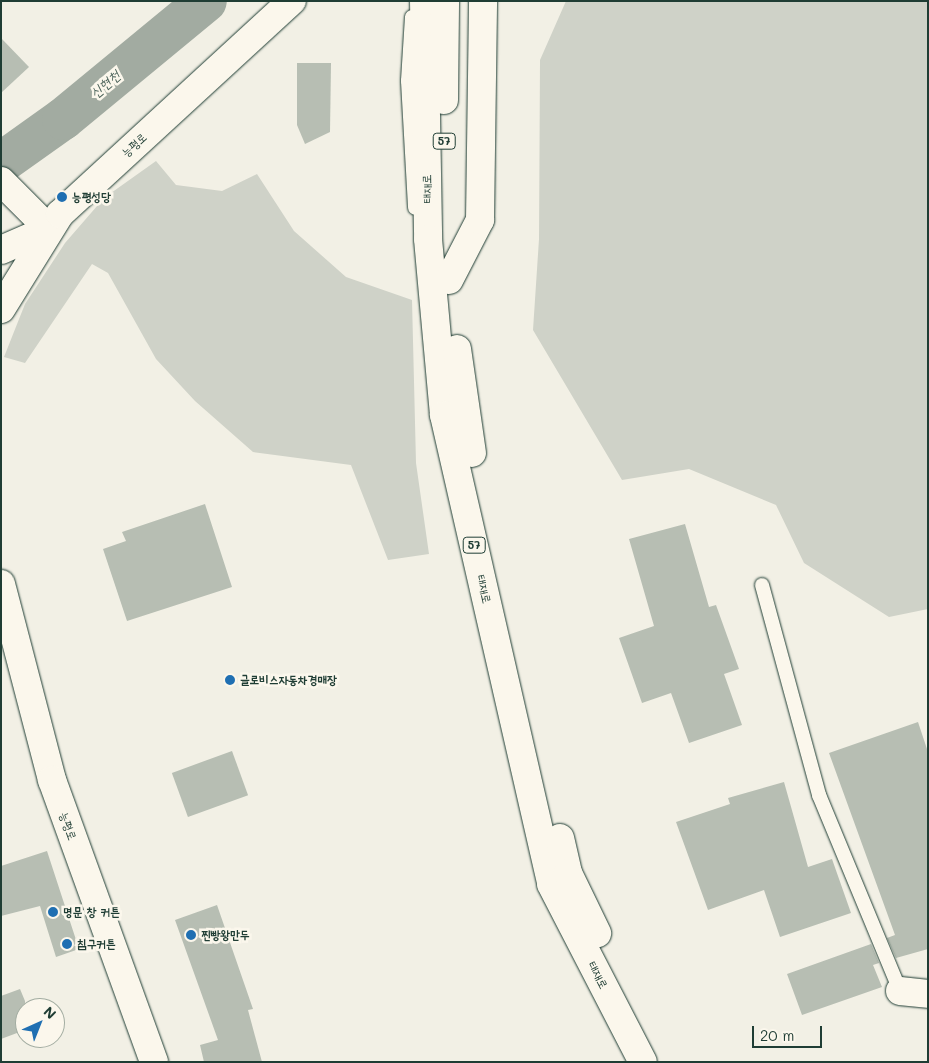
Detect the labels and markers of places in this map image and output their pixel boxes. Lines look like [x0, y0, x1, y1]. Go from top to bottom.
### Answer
place label: 능평성당 [72, 190, 111, 204]
marker: 능평성당 [56, 191, 68, 203]
place label: 글로비스자동차경매장 [240, 673, 337, 687]
marker: 글로비스자동차경매장 [224, 674, 236, 686]
place label: 명문 창 커튼 [63, 905, 120, 919]
marker: 명문 창 커튼 [47, 906, 59, 918]
place label: 찐빵왕만두 [201, 928, 249, 942]
marker: 찐빵왕만두 [185, 929, 197, 941]
place label: 침구커튼 [77, 937, 116, 951]
marker: 침구커튼 [61, 938, 73, 950]

